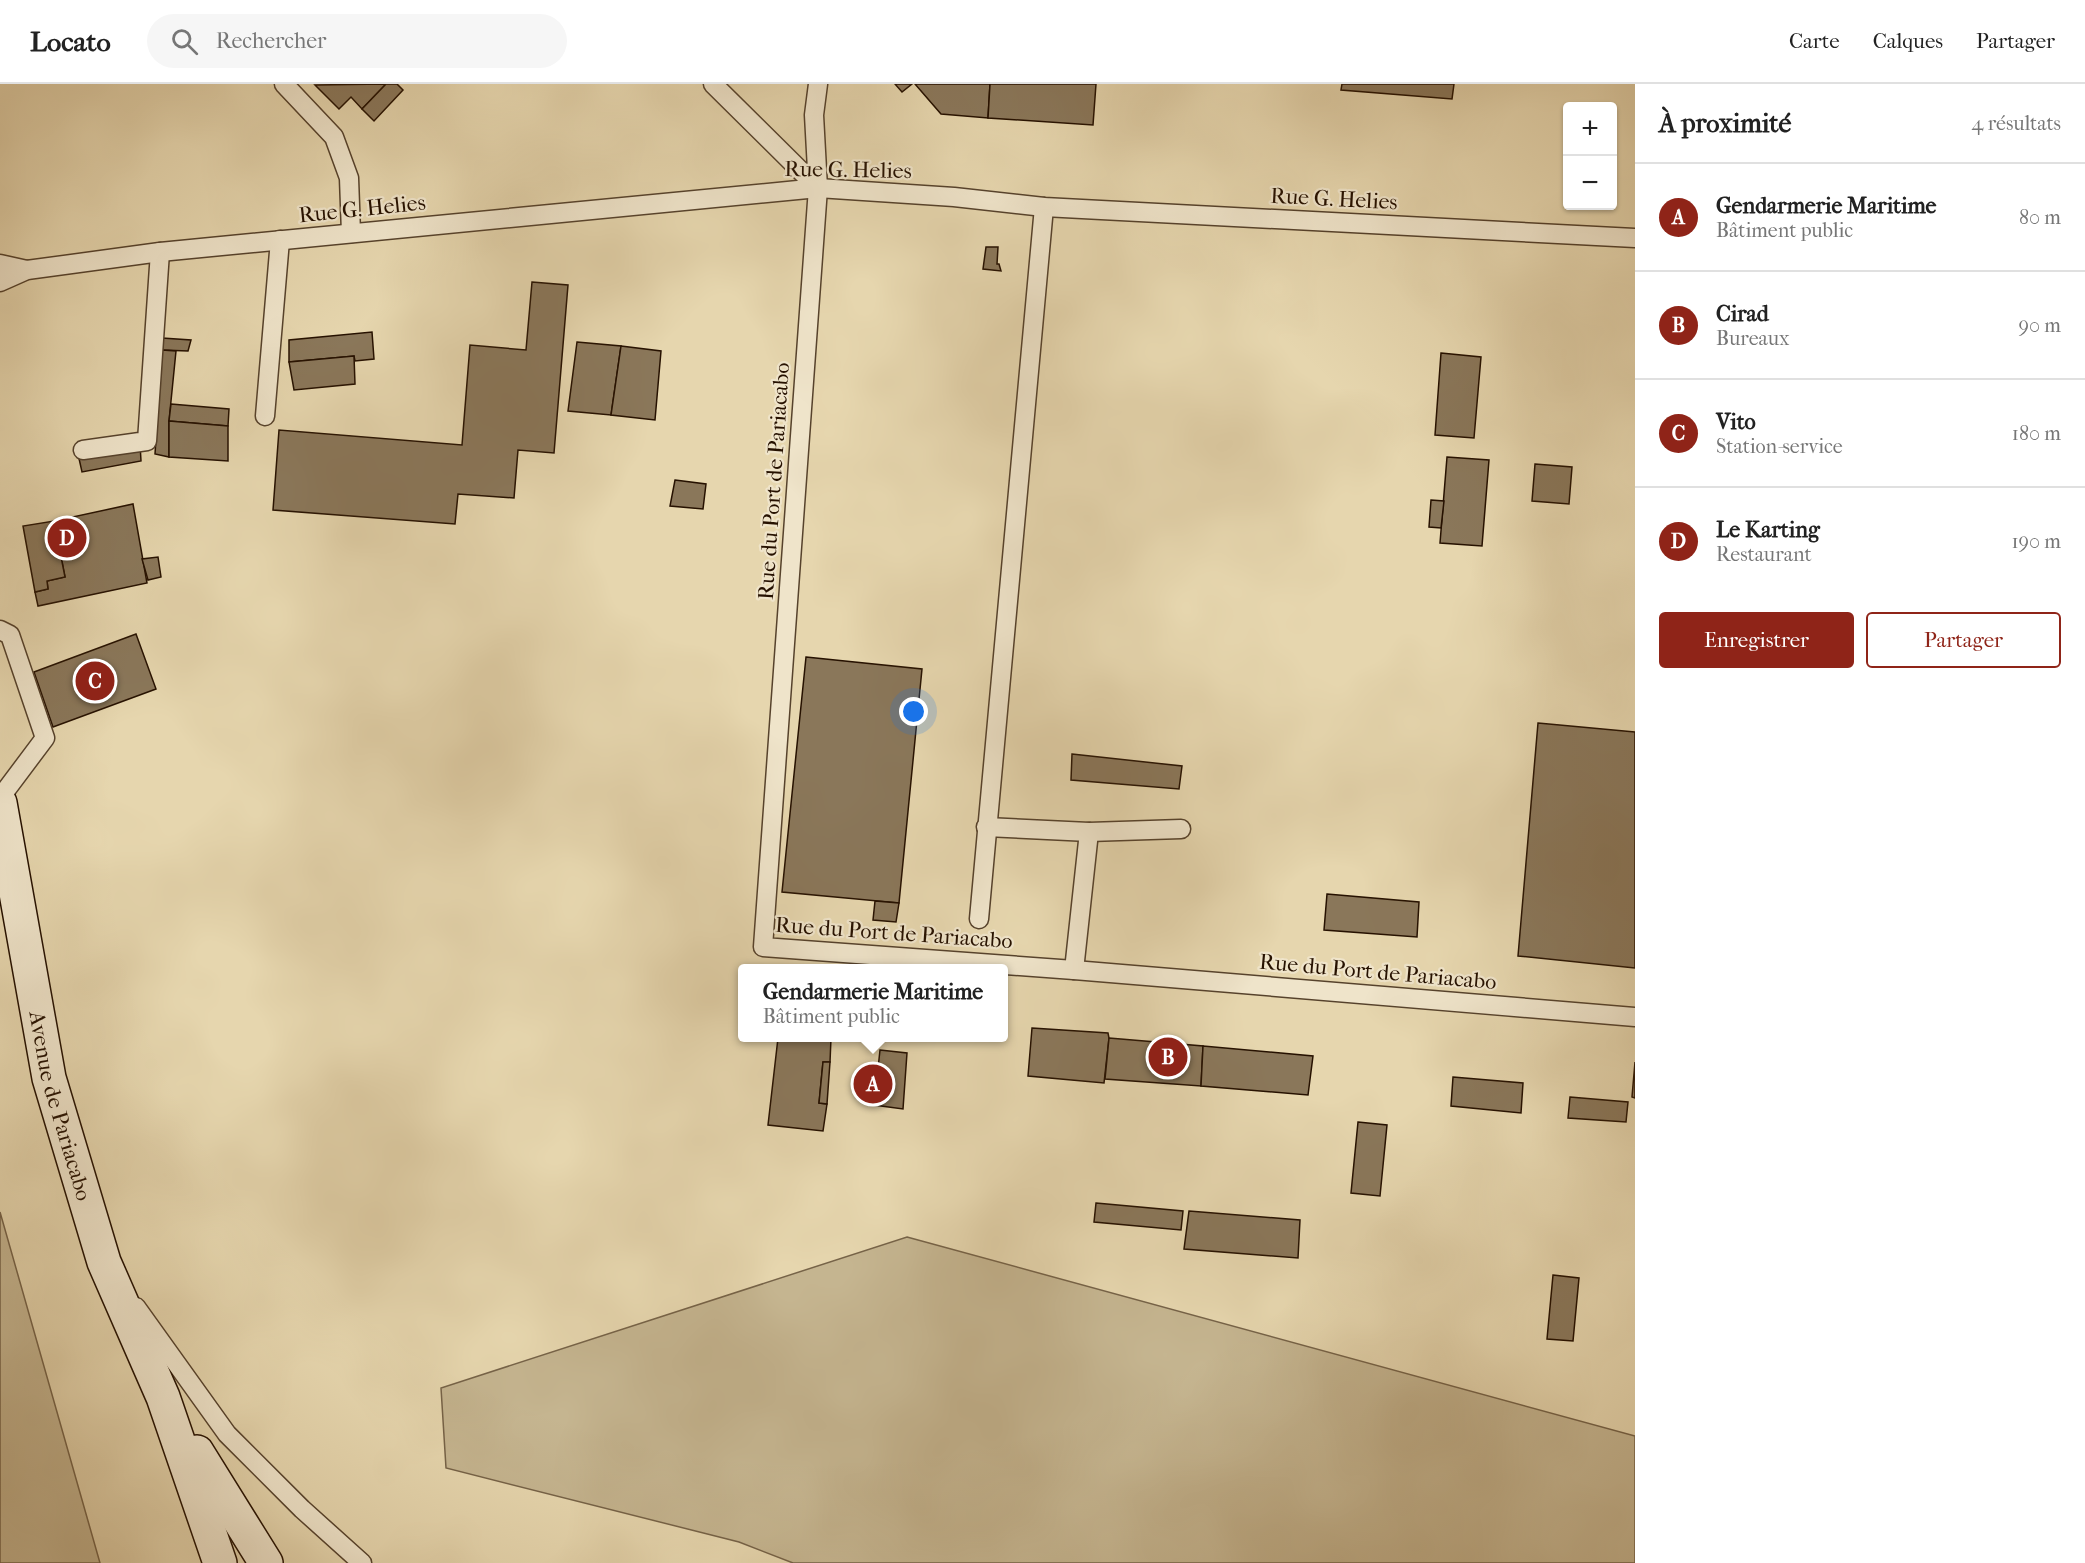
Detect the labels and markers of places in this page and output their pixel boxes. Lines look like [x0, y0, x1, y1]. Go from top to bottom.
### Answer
pin: D [48, 516, 86, 560]
pin: C [76, 658, 115, 704]
pin: B [1148, 1034, 1188, 1080]
pin: A [854, 1062, 892, 1106]

